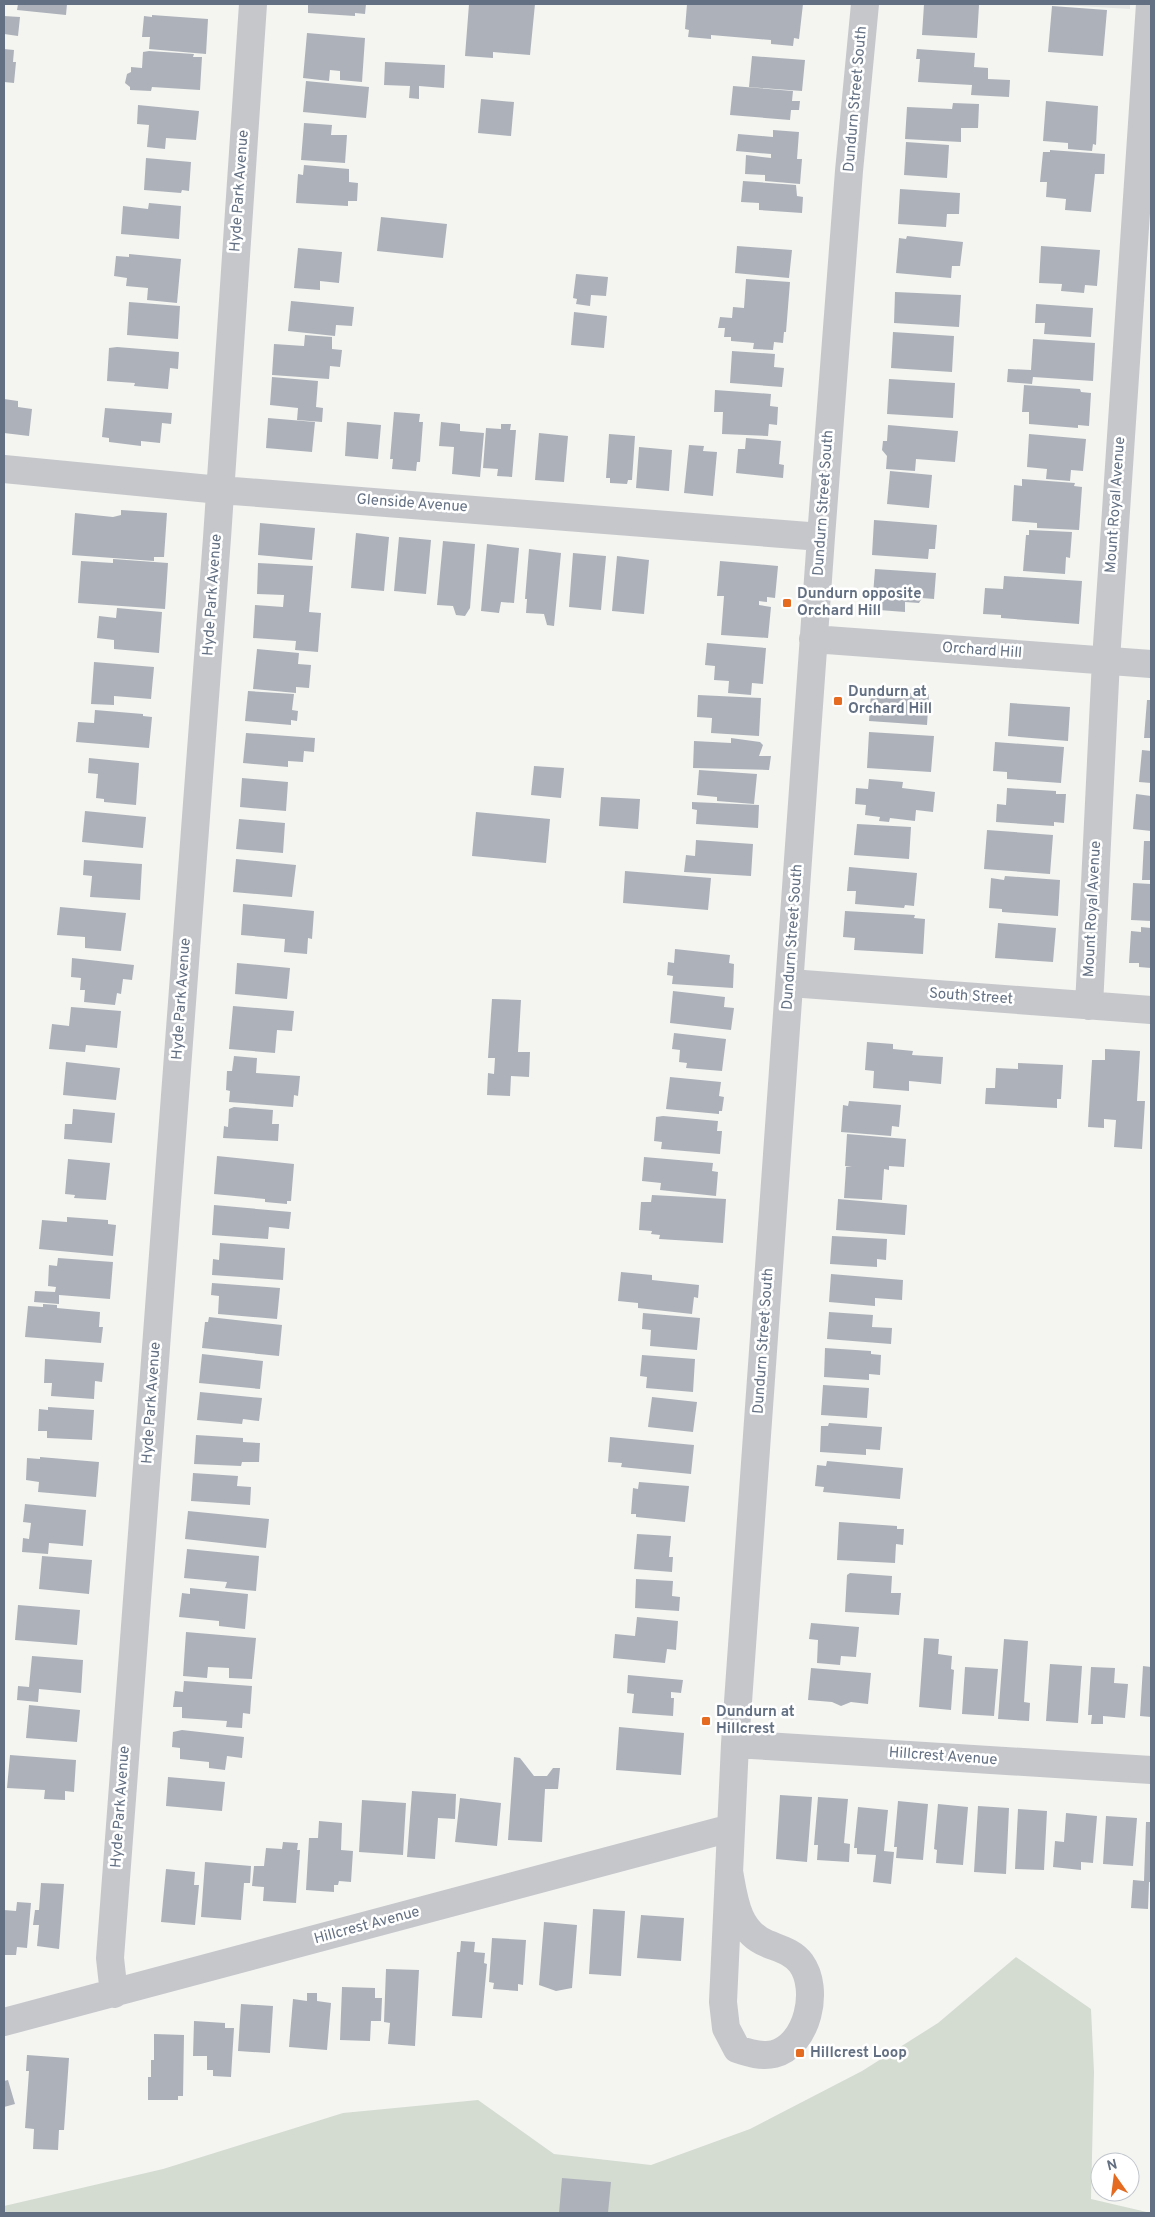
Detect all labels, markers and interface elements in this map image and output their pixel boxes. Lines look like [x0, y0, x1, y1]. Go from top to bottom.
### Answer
street label: Dundurn Street South [840, 25, 872, 173]
street label: Hyde Park Avenue [226, 129, 254, 253]
street label: Dundurn Street South [809, 429, 839, 577]
street label: Mount Royal Avenue [1102, 436, 1130, 574]
street label: Glenside Avenue [356, 491, 468, 517]
street label: Hyde Park Avenue [199, 533, 227, 657]
place label: Dundurn opposite Orchard Hill [797, 585, 922, 621]
marker: Dundurn opposite Orchard Hill [781, 597, 793, 609]
street label: Orchard Hill [941, 639, 1023, 663]
place label: Dundurn at Orchard Hill [848, 683, 932, 719]
marker: Dundurn at Orchard Hill [832, 695, 844, 707]
street label: Mount Royal Avenue [1080, 840, 1106, 978]
street label: Dundurn Street South [778, 863, 808, 1011]
street label: Hyde Park Avenue [168, 937, 196, 1061]
street label: South Street [928, 985, 1014, 1009]
street label: Dundurn Street South [749, 1267, 779, 1415]
street label: Hyde Park Avenue [138, 1341, 166, 1465]
place label: Dundurn at Hillcrest [716, 1703, 795, 1739]
marker: Dundurn at Hillcrest [700, 1715, 712, 1727]
street label: Hillcrest Avenue [888, 1744, 998, 1770]
street label: Hyde Park Avenue [107, 1745, 135, 1869]
street label: Hillcrest Avenue [312, 1903, 422, 1949]
place label: Hillcrest Loop [810, 2044, 907, 2063]
marker: Hillcrest Loop [794, 2047, 806, 2059]
north arrow [1090, 2152, 1140, 2202]
text: N [1105, 2156, 1119, 2175]

